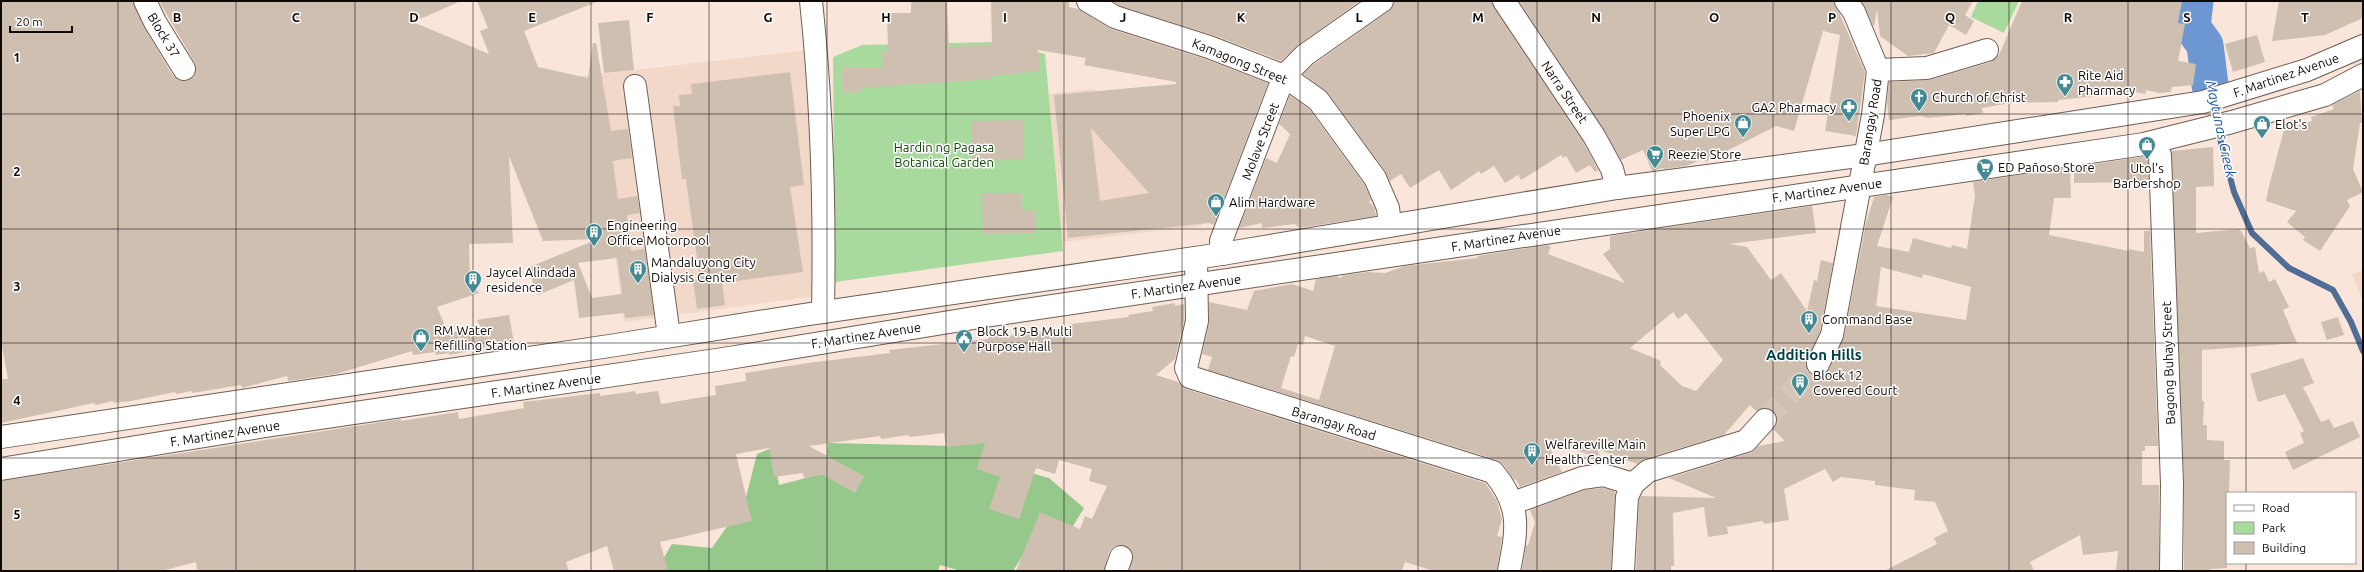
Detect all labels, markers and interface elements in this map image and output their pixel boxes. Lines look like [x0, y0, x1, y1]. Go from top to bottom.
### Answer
scale bar [10, 8, 72, 34]
street label: Block 37 [145, 10, 183, 60]
text: C [292, 10, 301, 24]
text: D [409, 10, 419, 24]
text: E [528, 10, 536, 24]
text: F [646, 10, 654, 24]
text: G [764, 10, 773, 24]
text: H [881, 10, 891, 24]
text: I [1003, 10, 1007, 24]
text: J [1120, 10, 1126, 24]
text: K [1237, 10, 1246, 24]
text: L [1355, 10, 1363, 24]
text: M [1472, 10, 1484, 24]
text: N [1591, 10, 1601, 24]
text: O [1709, 10, 1719, 24]
text: P [1828, 10, 1836, 24]
text: Q [1945, 10, 1955, 24]
text: R [2064, 10, 2073, 24]
text: S [2183, 10, 2191, 24]
text: T [2301, 10, 2309, 24]
text: 20 m [16, 15, 43, 28]
street label: Kamagong Street [1190, 35, 1290, 87]
text: 1 [13, 50, 21, 64]
street label: F. Martinez Avenue [2231, 50, 2341, 100]
street label: Narra Street [1539, 58, 1591, 126]
place label: Rite Aid Pharmacy [2078, 68, 2135, 97]
pharmacy icon: Rite Aid Pharmacy [2055, 72, 2075, 97]
street label: Barangay Road [1856, 78, 1884, 166]
water label: Maytunas Creek [2203, 79, 2239, 180]
church icon: Church of Christ [1909, 87, 1929, 112]
place label: Church of Christ [1932, 90, 2026, 104]
pharmacy icon: GA2 Pharmacy [1839, 97, 1859, 122]
street label: Molave Street [1239, 100, 1281, 182]
place label: GA2 Pharmacy [1751, 100, 1836, 114]
place label: Phoenix Super LPG [1670, 109, 1730, 138]
shop icon: Phoenix Super LPG [1733, 113, 1753, 138]
shop icon: Elot's [2252, 114, 2272, 139]
place label: Elot's [2275, 117, 2308, 131]
shop icon: Utol's Barbershop [2137, 135, 2157, 160]
park label: Hardin ng Pagasa Botanical Garden [894, 140, 994, 169]
supermarket icon: Reezie Store [1645, 144, 1665, 169]
place label: Reezie Store [1668, 147, 1741, 161]
supermarket icon: ED Pañoso Store [1975, 157, 1995, 182]
place label: ED Pañoso Store [1998, 160, 2095, 174]
place label: Utol's Barbershop [2113, 161, 2181, 190]
text: 2 [13, 164, 21, 178]
street label: F. Martinez Avenue [1771, 175, 1883, 205]
shop icon: Alim Hardware [1206, 192, 1226, 217]
place label: Alim Hardware [1229, 195, 1315, 209]
place label: Engineering Office Motorpool [607, 218, 710, 247]
building icon: Engineering Office Motorpool [584, 222, 604, 247]
street label: F. Martinez Avenue [1450, 222, 1562, 254]
place label: Mandaluyong City Dialysis Center [651, 255, 756, 284]
building icon: Mandaluyong City Dialysis Center [628, 259, 648, 284]
place label: Jaycel Alindada residence [486, 265, 576, 294]
building icon: Jaycel Alindada residence [463, 269, 483, 294]
street label: F. Martinez Avenue [1130, 271, 1242, 301]
text: 3 [13, 279, 21, 293]
street label: Bagong Buhay Street [2159, 301, 2177, 425]
building icon: Command Base [1799, 309, 1819, 334]
place label: Command Base [1822, 312, 1912, 326]
street label: F. Martinez Avenue [810, 319, 922, 351]
place label: RM Water Refilling Station [434, 323, 527, 352]
place label: Block 19-B Multi Purpose Hall [977, 324, 1072, 353]
shop icon: RM Water Refilling Station [411, 327, 431, 352]
public building icon: Block 19-B Multi Purpose Hall [954, 328, 974, 353]
district label: Addition Hills [1766, 346, 1862, 363]
place label: Block 12 Covered Court [1813, 368, 1898, 397]
street label: F. Martinez Avenue [490, 370, 602, 400]
building icon: Block 12 Covered Court [1790, 372, 1810, 397]
text: 4 [13, 393, 21, 407]
street label: Barangay Road [1290, 404, 1378, 442]
street label: F. Martinez Avenue [169, 417, 281, 449]
place label: Welfareville Main Health Center [1545, 437, 1646, 466]
building icon: Welfareville Main Health Center [1522, 441, 1542, 466]
legend [2226, 492, 2356, 564]
text: Road [2262, 501, 2290, 514]
text: 5 [13, 507, 21, 521]
text: Park [2262, 521, 2286, 534]
text: Building [2262, 541, 2306, 554]

